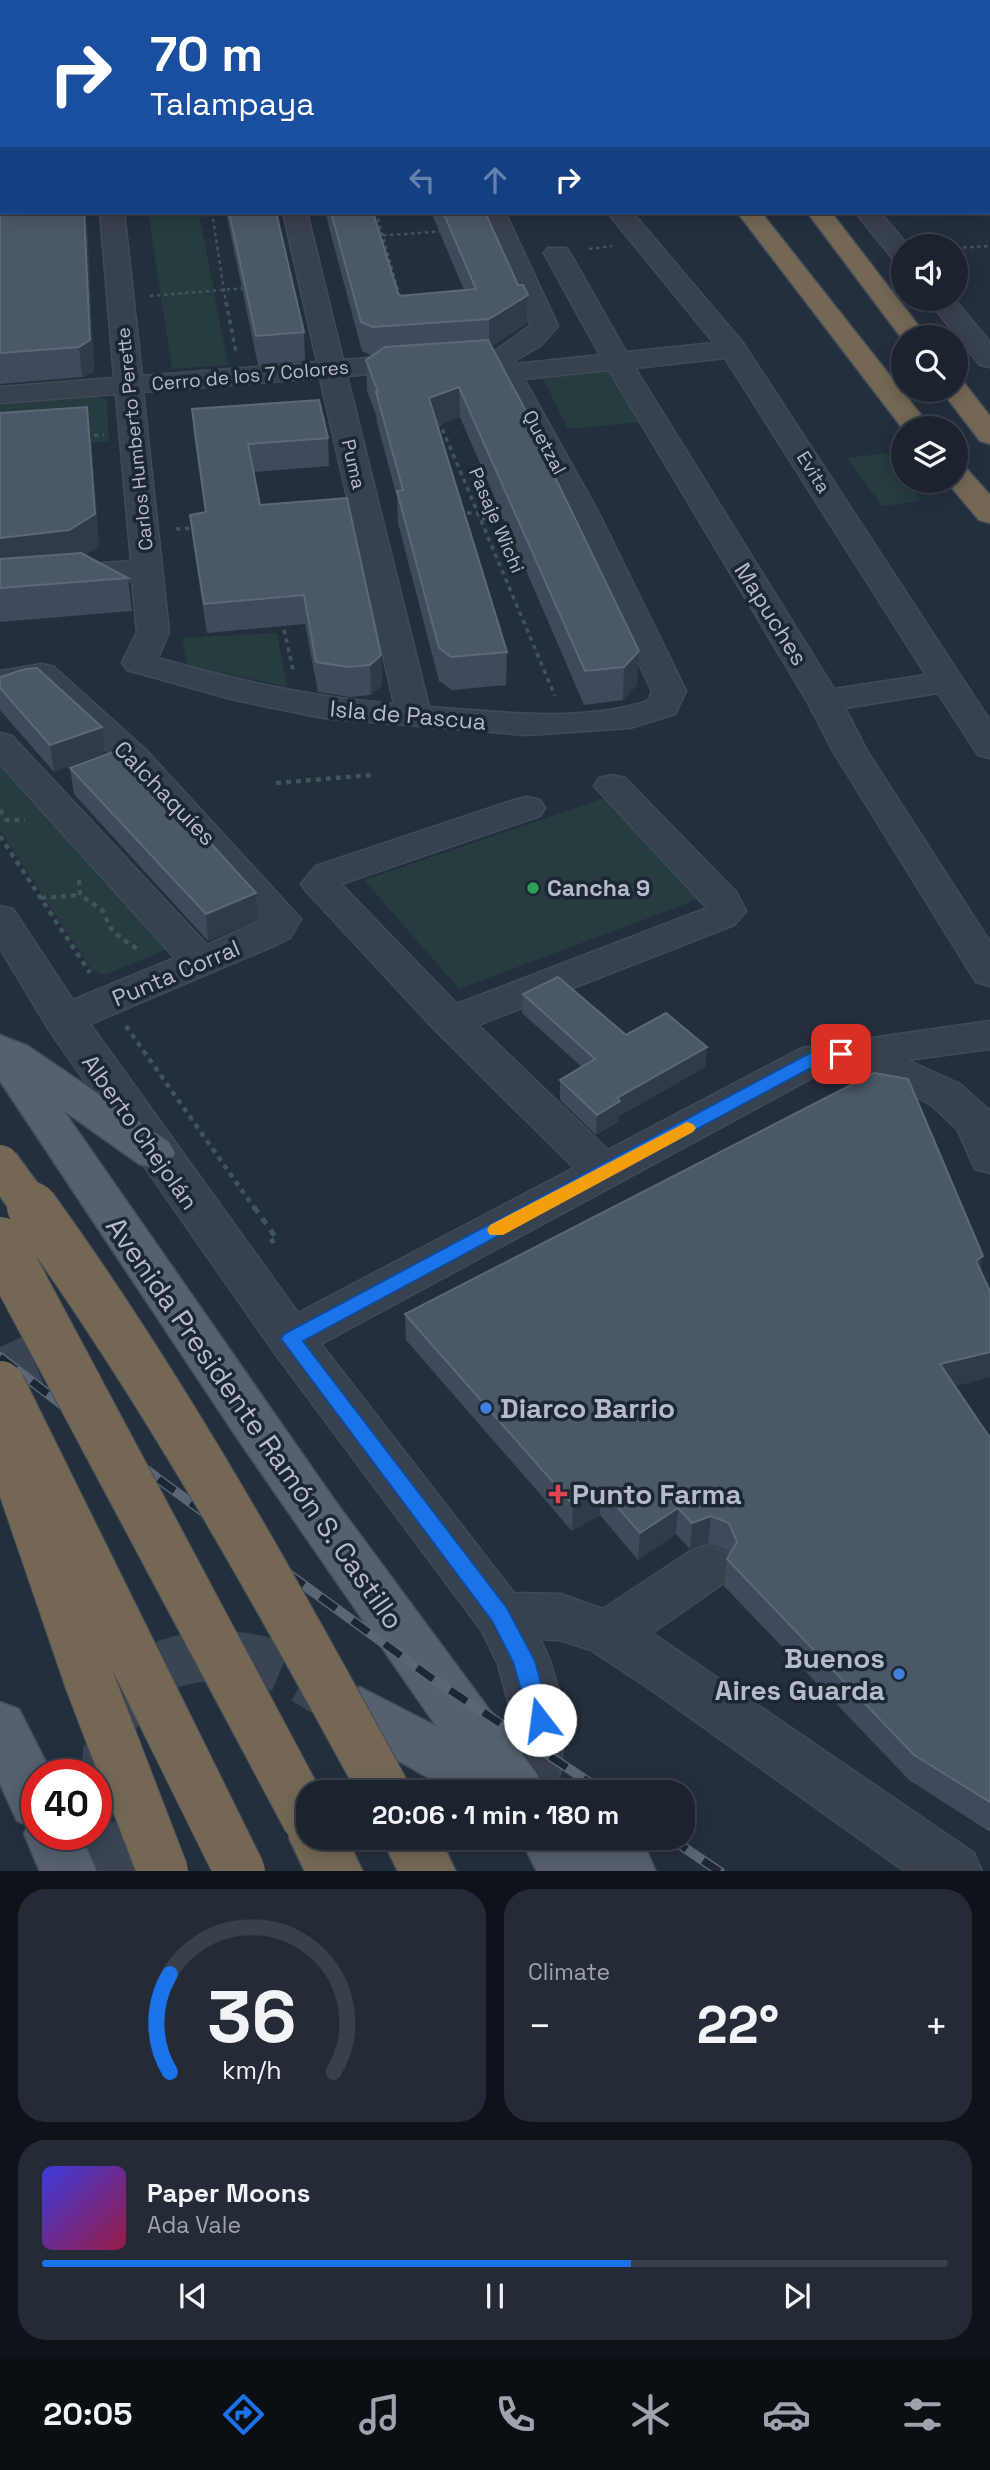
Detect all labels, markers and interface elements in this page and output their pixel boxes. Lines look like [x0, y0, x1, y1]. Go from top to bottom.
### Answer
text: 70 m [150, 23, 263, 85]
icon: right [35, 28, 126, 119]
text: Talampaya [150, 84, 315, 124]
icon: left [403, 161, 441, 199]
icon: ahead [476, 161, 514, 199]
icon: right [549, 161, 587, 199]
map controls [891, 234, 968, 493]
button: sound [891, 234, 968, 311]
button: search [891, 325, 968, 402]
street label: Carlos Humberto Perette [110, 326, 159, 552]
street label: Cerro de los 7 Colores [150, 354, 350, 397]
street label: Quetzal [517, 406, 572, 479]
button: layers [891, 416, 968, 493]
street label: Puma [336, 437, 371, 492]
street label: Evita [791, 446, 836, 498]
street label: Pasaje Wichi [463, 464, 530, 577]
street label: Mapuches [728, 557, 814, 671]
street label: Isla de Pascua [329, 693, 487, 737]
street label: Calchaquíes [107, 734, 223, 852]
place label: Cancha 9 [547, 873, 650, 903]
marker: Cancha 9 [525, 880, 541, 896]
street label: Punta Corral [107, 933, 245, 1013]
pin [811, 1024, 871, 1084]
icon: arrive [822, 1035, 860, 1073]
street label: Alberto Chejolán [75, 1049, 205, 1215]
street label: Avenida Presidente Ramón S. Castillo [98, 1210, 412, 1636]
place label: Diarco Barrio [500, 1390, 675, 1426]
marker: Diarco Barrio [478, 1400, 494, 1416]
place label: Punto Farma [572, 1476, 742, 1512]
marker: Punto Farma [550, 1486, 566, 1502]
place label: Buenos Aires Guarda [715, 1640, 885, 1708]
marker: Buenos Aires Guarda [891, 1666, 907, 1682]
position arrow [503, 1683, 577, 1757]
speed limit sign: 40 [21, 1759, 112, 1850]
text: 20:06 · 1 min · 180 m [372, 1798, 619, 1832]
text: Climate [528, 1957, 610, 1987]
text: 36 [207, 1970, 297, 2063]
text: 22° [697, 1992, 779, 2058]
text: − [528, 2002, 552, 2050]
text: + [924, 2002, 948, 2050]
text: km/h [222, 2053, 282, 2085]
text: Paper Moons [147, 2176, 310, 2210]
text: Ada Vale [147, 2210, 241, 2240]
icon: previous [174, 2277, 212, 2315]
icon: pause [476, 2277, 514, 2315]
icon: next [778, 2277, 816, 2315]
icon: directions [219, 2390, 268, 2439]
icon: music [355, 2390, 404, 2439]
icon: phone [491, 2390, 540, 2439]
icon: climate [626, 2390, 675, 2439]
icon: car [762, 2390, 811, 2439]
icon: filters [898, 2390, 947, 2439]
text: 20:05 [43, 2394, 133, 2434]

